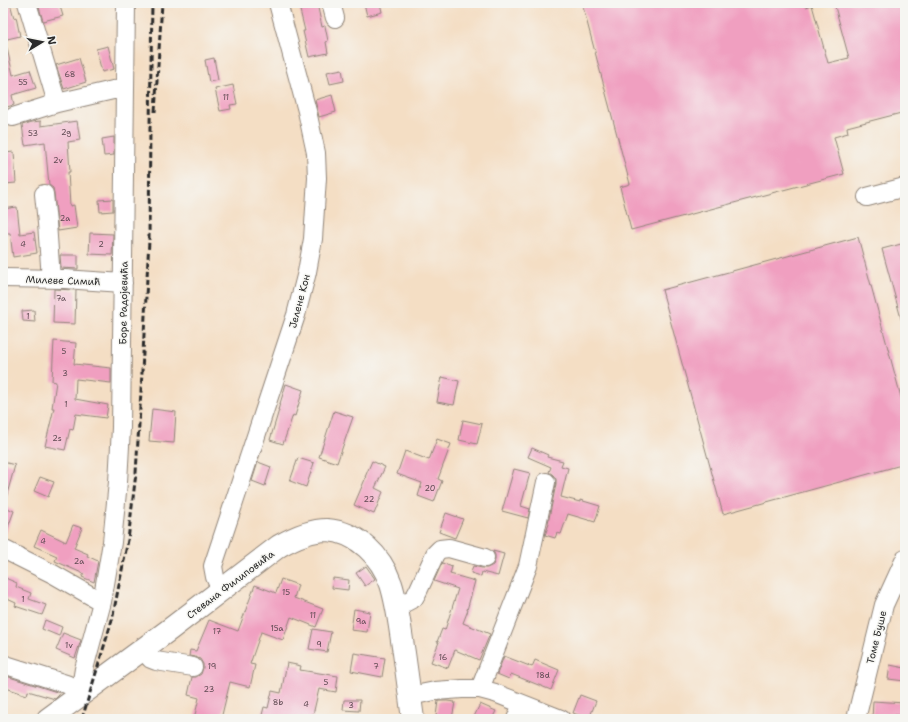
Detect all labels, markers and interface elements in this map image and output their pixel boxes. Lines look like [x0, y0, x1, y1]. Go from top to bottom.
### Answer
north arrow [22, 22, 62, 62]
text: N [43, 35, 60, 46]
house number: 68 [65, 69, 75, 80]
house number: 55 [18, 77, 28, 88]
house number: 11 [223, 92, 229, 103]
house number: 2g [61, 127, 71, 138]
house number: 53 [28, 128, 38, 139]
house number: 2v [53, 155, 64, 166]
house number: 2a [60, 213, 70, 224]
house number: 4 [20, 239, 26, 250]
house number: 2 [98, 239, 104, 250]
street label: Боре Радојевића [116, 260, 131, 345]
street label: Милеве Симић [25, 273, 101, 288]
street label: Јелене Кон [286, 273, 313, 330]
house number: 7a [56, 293, 66, 304]
house number: 1 [26, 311, 30, 322]
house number: 5 [62, 346, 67, 357]
house number: 3 [62, 368, 68, 379]
house number: 1 [64, 399, 68, 410]
house number: 2s [52, 433, 62, 444]
house number: 20 [425, 483, 435, 494]
house number: 22 [364, 494, 375, 505]
house number: 4 [40, 536, 46, 547]
street label: Стевана Филиповића [184, 547, 277, 622]
house number: 2a [74, 556, 84, 567]
house number: 15 [282, 587, 290, 598]
house number: 1 [21, 594, 25, 605]
street label: Томе Буше [864, 609, 889, 665]
house number: 11 [310, 610, 316, 621]
house number: 9a [356, 616, 366, 627]
house number: 15a [270, 623, 284, 634]
house number: 17 [213, 626, 222, 637]
house number: 9 [316, 639, 322, 650]
house number: 1v [65, 640, 73, 651]
house number: 16 [439, 652, 448, 663]
house number: 19 [208, 661, 216, 672]
house number: 7 [373, 661, 379, 672]
house number: 18d [536, 670, 550, 681]
house number: 5 [324, 677, 329, 688]
house number: 23 [204, 684, 214, 695]
house number: 8b [273, 697, 283, 708]
house number: 4 [303, 699, 309, 710]
house number: 3 [348, 700, 354, 711]

